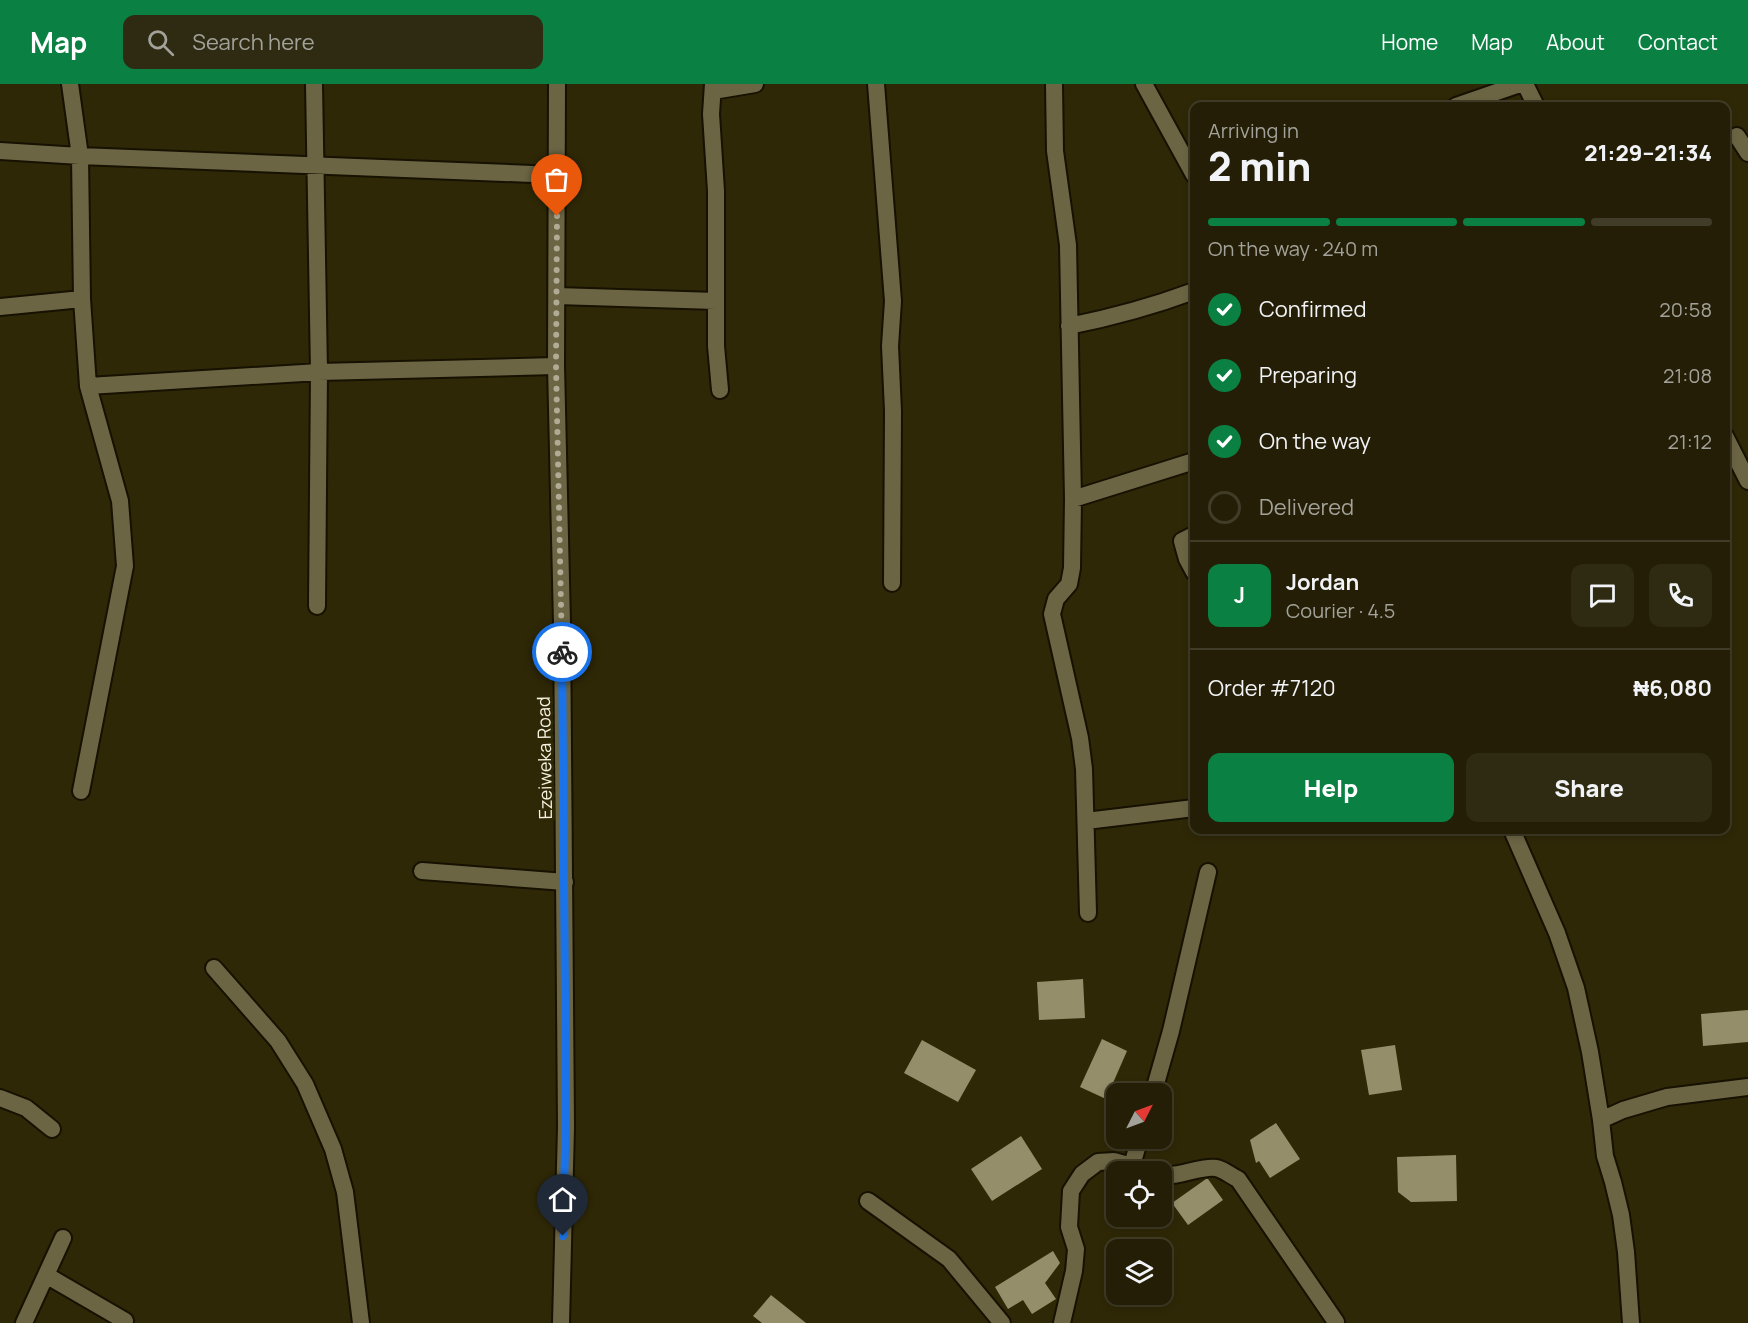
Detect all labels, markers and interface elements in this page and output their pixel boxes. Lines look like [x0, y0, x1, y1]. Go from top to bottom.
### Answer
search box [123, 15, 543, 69]
text: Map [30, 23, 87, 61]
icon: search [144, 26, 177, 59]
text: Search here [192, 27, 315, 57]
text: Home [1381, 28, 1438, 56]
text: Map [1471, 28, 1513, 56]
text: About [1546, 28, 1605, 56]
text: Contact [1638, 28, 1718, 56]
text: Arriving in [1208, 117, 1299, 144]
text: 21:29–21:34 [1584, 138, 1712, 168]
text: 2 min [1208, 139, 1311, 193]
pin [531, 154, 582, 216]
icon: bag [540, 163, 573, 196]
text: On the way · 240 m [1208, 235, 1378, 262]
icon: check [1208, 293, 1241, 326]
text: Confirmed [1259, 294, 1367, 324]
text: 20:58 [1659, 296, 1712, 323]
icon: check [1208, 359, 1241, 392]
text: Preparing [1259, 360, 1357, 390]
text: 21:08 [1663, 362, 1712, 389]
icon: check [1208, 425, 1241, 458]
text: On the way [1259, 426, 1371, 456]
text: 21:12 [1668, 428, 1712, 455]
text: Delivered [1259, 492, 1354, 522]
button: chat [1571, 564, 1634, 627]
button: phone [1649, 564, 1712, 627]
text: Jordan [1286, 567, 1359, 597]
text: J [1234, 580, 1245, 610]
text: Courier · 4.5 [1286, 597, 1395, 624]
courier [532, 622, 592, 682]
icon: bike [546, 636, 579, 669]
text: Order #7120 [1208, 673, 1336, 703]
text: ₦6,080 [1633, 673, 1712, 703]
street label: Ezeiweka Road [531, 696, 557, 820]
button: Help [1208, 753, 1454, 822]
button: Share [1466, 753, 1712, 822]
north arrow [1106, 1083, 1172, 1149]
map controls [1106, 1083, 1172, 1305]
button: locate [1106, 1161, 1172, 1227]
pin [537, 1174, 588, 1236]
icon: home [546, 1183, 579, 1216]
button: layers [1106, 1239, 1172, 1305]

